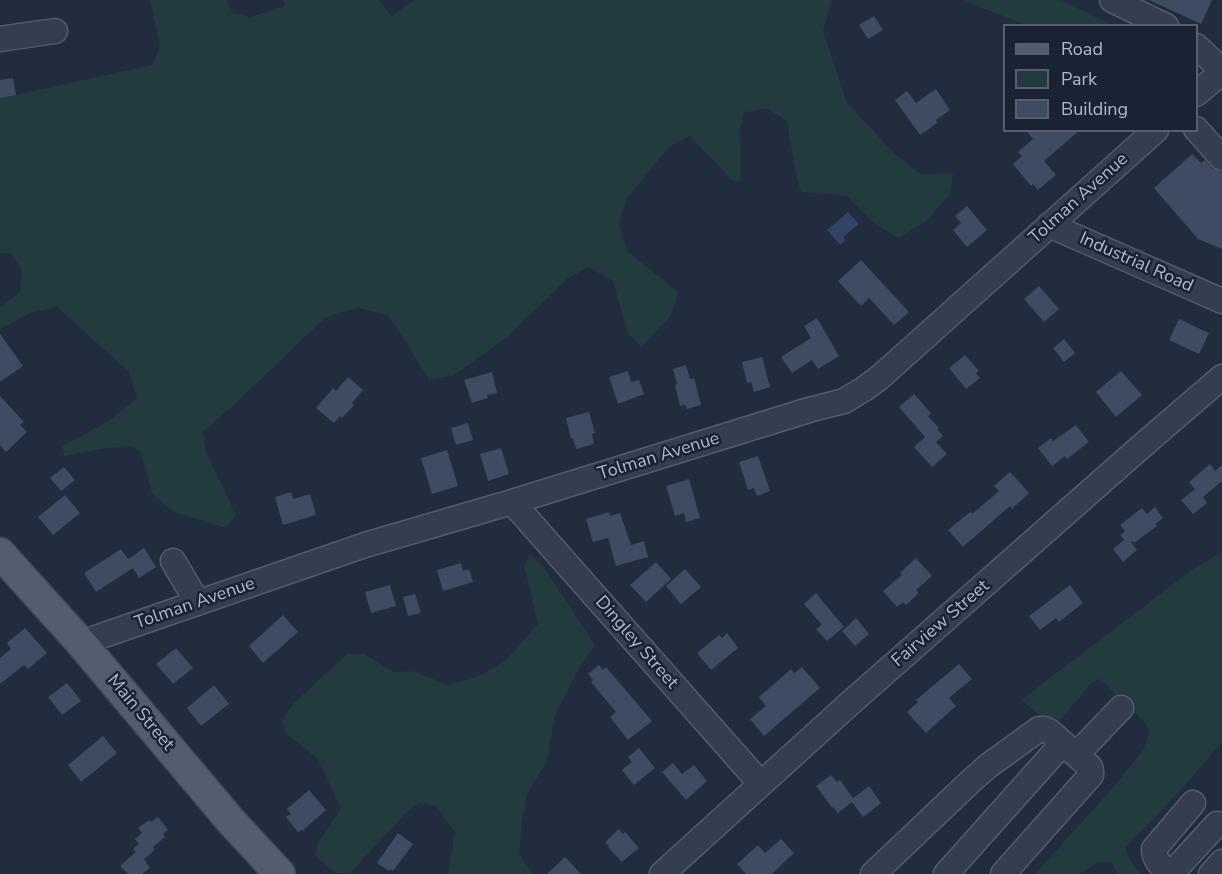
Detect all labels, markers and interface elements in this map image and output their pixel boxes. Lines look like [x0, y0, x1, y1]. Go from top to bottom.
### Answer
legend [1003, 24, 1198, 132]
text: Road [1061, 37, 1103, 61]
text: Park [1061, 67, 1097, 91]
text: Building [1061, 97, 1128, 121]
street label: Tolman Avenue [1025, 149, 1133, 249]
street label: Industrial Road [1076, 228, 1196, 298]
street label: Tolman Avenue [596, 428, 722, 486]
street label: Tolman Avenue [132, 573, 258, 635]
street label: Fairview Street [888, 576, 994, 672]
street label: Dingley Street [590, 592, 682, 694]
street label: Main Street [102, 670, 178, 756]

